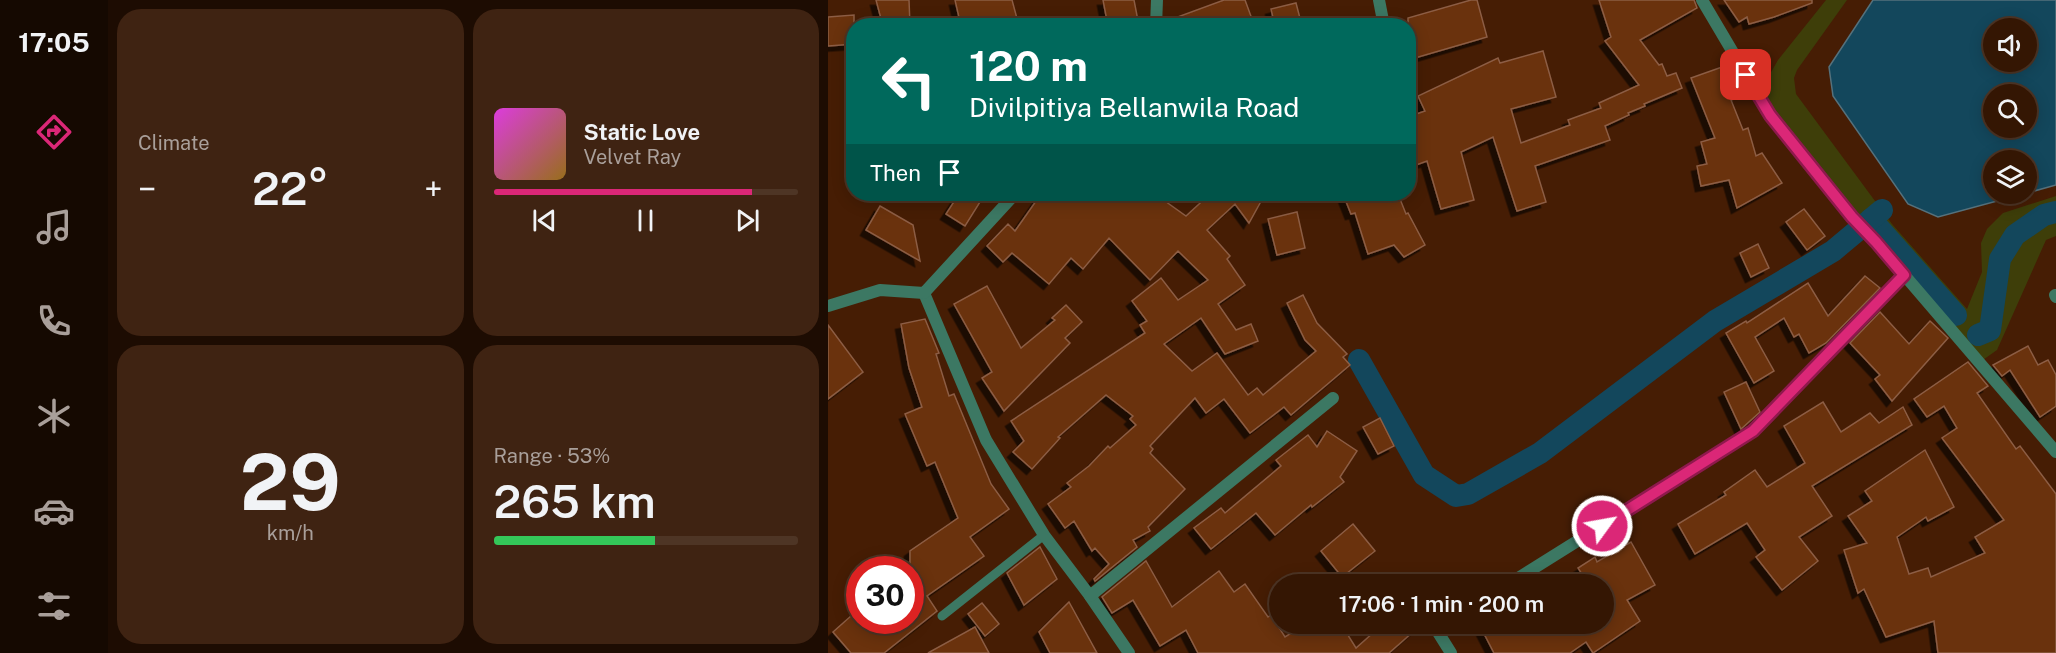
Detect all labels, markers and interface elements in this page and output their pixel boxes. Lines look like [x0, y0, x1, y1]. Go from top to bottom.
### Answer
map controls [1983, 18, 2037, 204]
button: sound [1983, 18, 2037, 72]
text: 17:05 [18, 26, 90, 58]
text: 120 m [969, 41, 1088, 90]
icon: left [870, 42, 948, 120]
pin [1720, 49, 1771, 100]
icon: arrive [1729, 58, 1762, 91]
button: search [1983, 84, 2037, 138]
text: Divilpitiya Bellanwila Road [969, 91, 1299, 123]
icon: directions [33, 111, 75, 153]
text: Static Love [584, 119, 700, 145]
text: Climate [138, 131, 210, 155]
text: Velvet Ray [584, 145, 681, 169]
button: layers [1983, 150, 2037, 204]
icon: arrive [933, 156, 966, 189]
text: Then [870, 160, 921, 186]
text: 22° [252, 162, 329, 215]
text: − [138, 170, 156, 208]
text: + [424, 170, 443, 208]
icon: previous [528, 204, 561, 237]
icon: pause [629, 204, 662, 237]
icon: next [731, 204, 764, 237]
icon: music [33, 206, 75, 248]
icon: phone [33, 300, 75, 342]
icon: climate [33, 395, 75, 437]
text: 29 [240, 436, 341, 528]
text: Range · 53% [494, 444, 610, 468]
text: 265 km [494, 475, 656, 528]
icon: car [33, 490, 75, 532]
position arrow [1570, 494, 1634, 558]
text: km/h [267, 521, 314, 545]
speed limit sign: 30 [846, 556, 924, 634]
icon: filters [33, 585, 75, 627]
text: 17:06 · 1 min · 200 m [1339, 591, 1544, 617]

